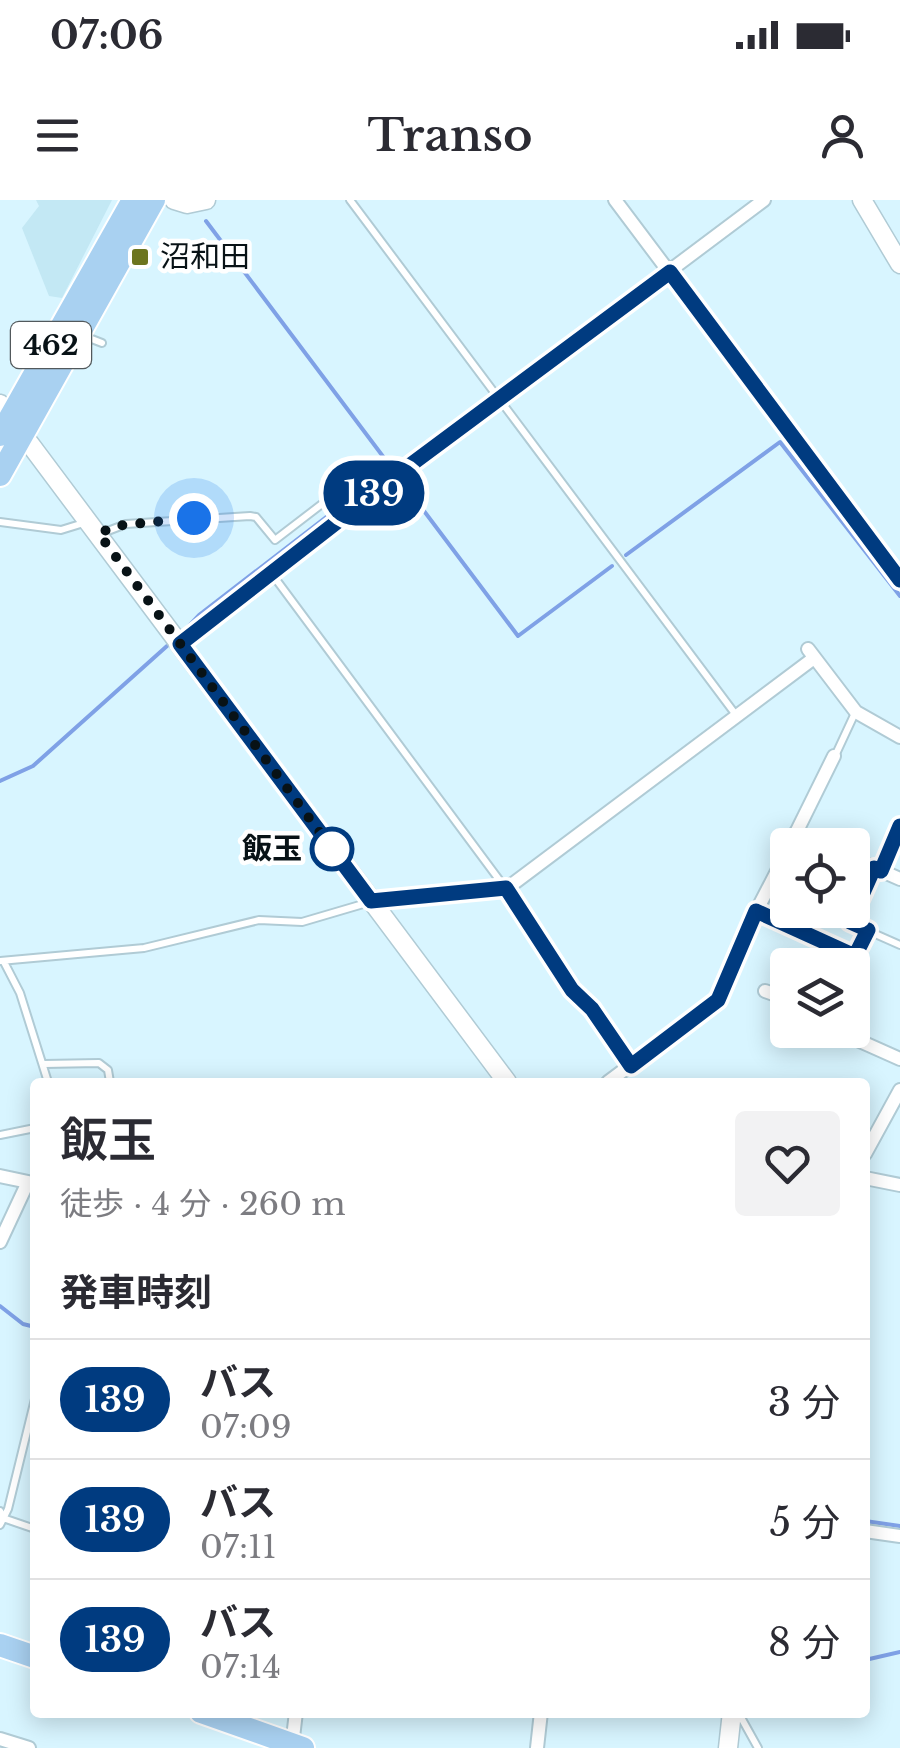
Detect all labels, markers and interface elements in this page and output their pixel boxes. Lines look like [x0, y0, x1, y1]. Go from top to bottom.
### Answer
text: 07:06 [50, 12, 163, 59]
text: Transo [367, 107, 533, 163]
icon: menu [30, 108, 85, 163]
icon: person [815, 108, 870, 163]
place label: 沼和田 [160, 238, 250, 275]
marker: 沼和田 [129, 246, 151, 268]
road number: 462 [11, 322, 91, 368]
line badge: 139 [316, 460, 432, 526]
text: 139 [343, 472, 405, 515]
your location [169, 493, 219, 543]
marker: 飯玉 [311, 828, 353, 870]
map controls [770, 828, 870, 1048]
button: locate [770, 828, 870, 928]
place label: 飯玉 [242, 830, 302, 867]
button: layers [770, 948, 870, 1048]
text: 飯玉 [60, 1110, 156, 1170]
button: heart [735, 1111, 840, 1216]
text: 徒歩 · 4 分 · 260 m [60, 1184, 346, 1224]
text: 発車時刻 [60, 1269, 212, 1316]
text: バス [200, 1359, 276, 1406]
text: 139 [84, 1378, 146, 1421]
text: 3 分 [768, 1379, 840, 1426]
text: 07:09 [200, 1407, 291, 1447]
text: バス [200, 1479, 276, 1526]
text: 139 [84, 1498, 146, 1541]
text: 5 分 [770, 1499, 840, 1546]
text: 07:11 [200, 1527, 277, 1567]
text: バス [200, 1599, 276, 1646]
text: 139 [84, 1618, 146, 1661]
text: 8 分 [768, 1619, 840, 1666]
text: 07:14 [200, 1647, 281, 1687]

